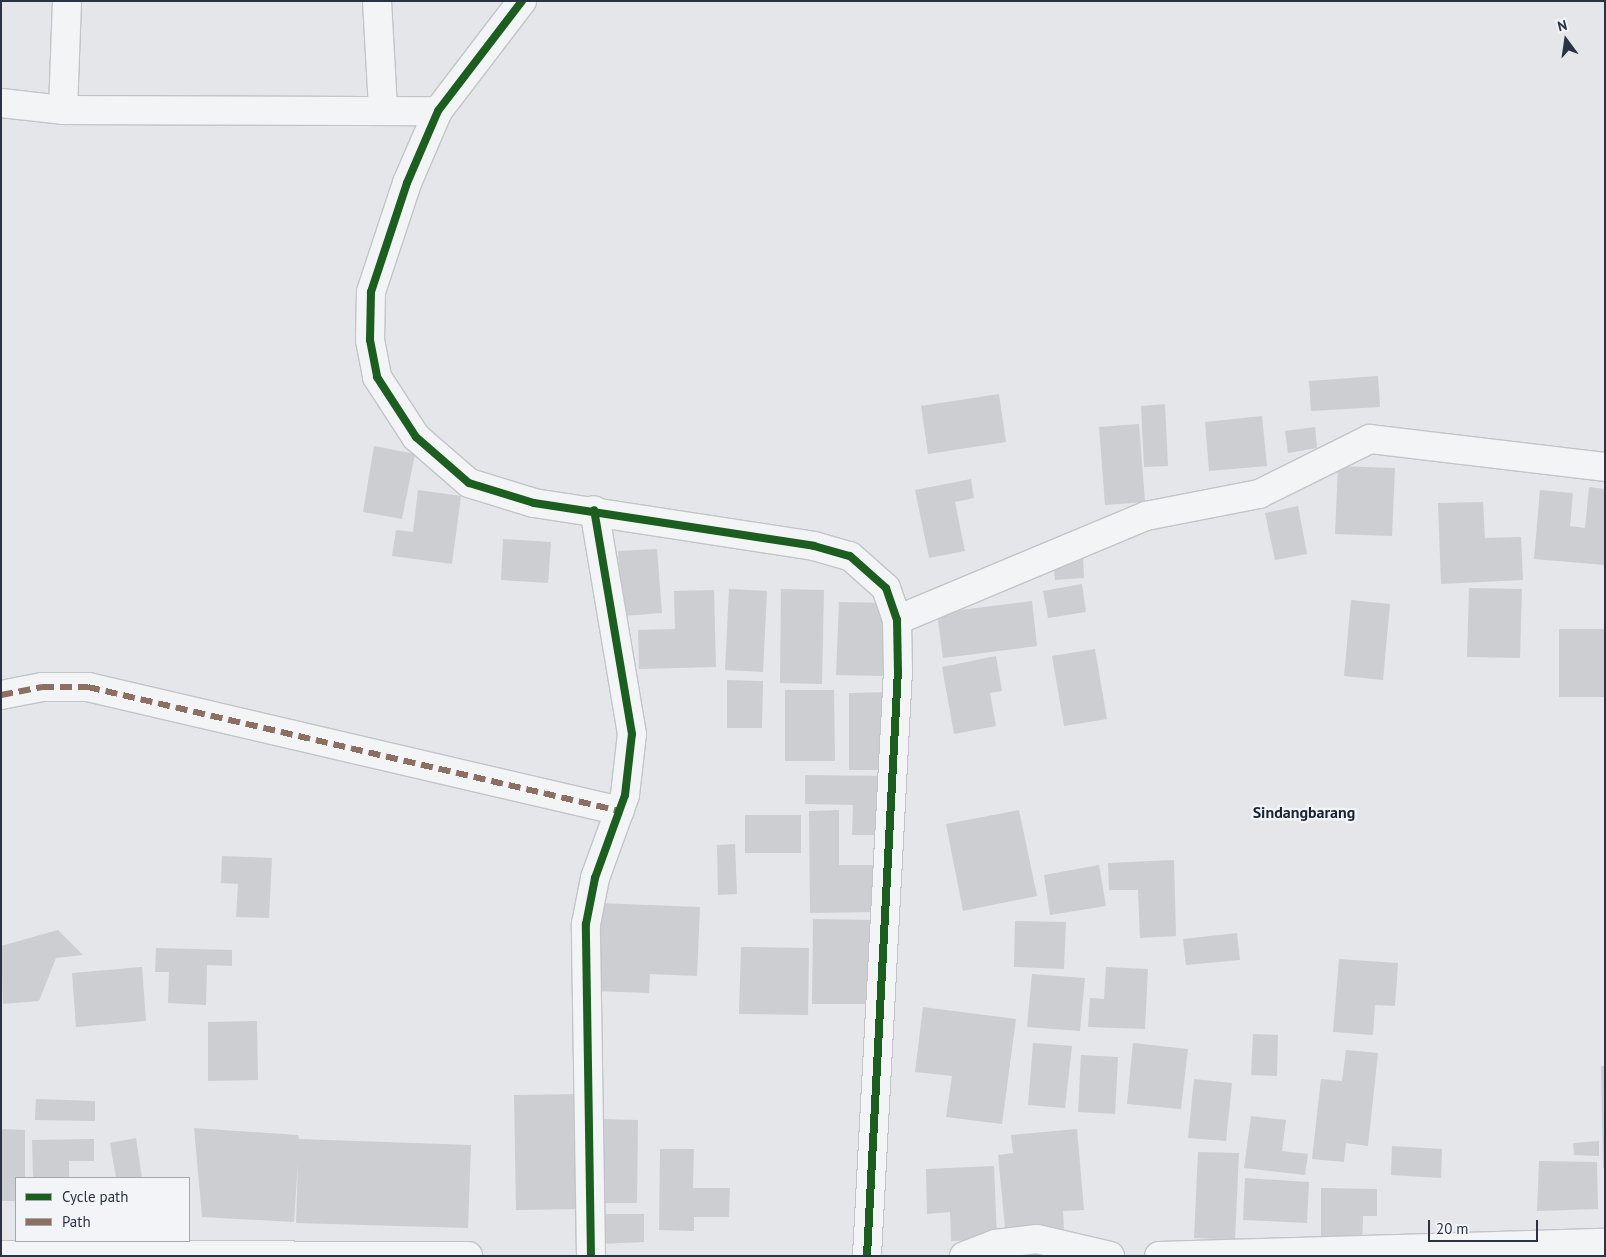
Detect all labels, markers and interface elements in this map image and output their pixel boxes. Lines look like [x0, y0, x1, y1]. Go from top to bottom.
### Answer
north arrow [1541, 15, 1591, 65]
text: N [1556, 16, 1569, 35]
district label: Sindangbarang [1253, 802, 1355, 822]
legend [15, 1177, 190, 1242]
text: Cycle path [62, 1187, 128, 1206]
scale bar [1431, 1210, 1541, 1242]
text: Path [62, 1212, 91, 1231]
text: 20 m [1436, 1219, 1469, 1238]

